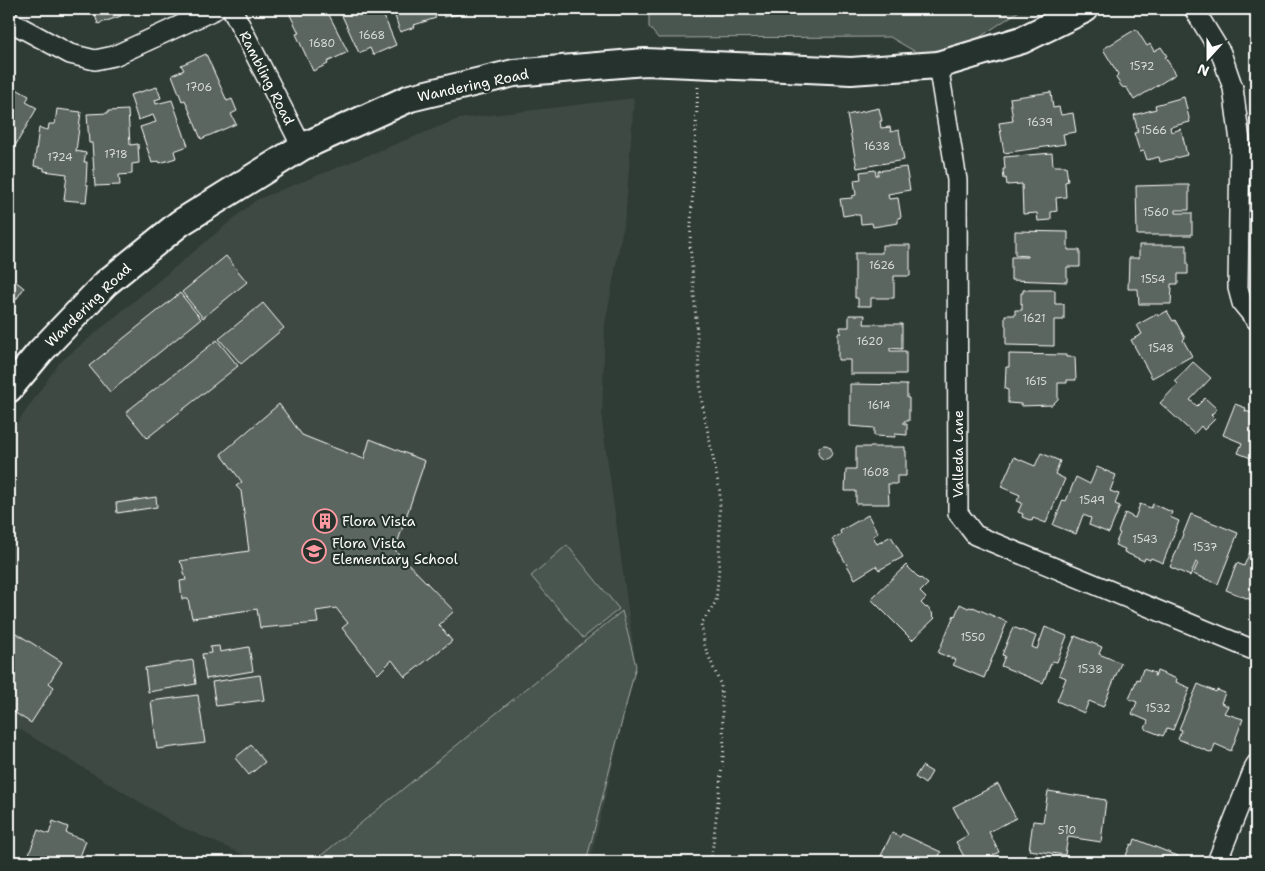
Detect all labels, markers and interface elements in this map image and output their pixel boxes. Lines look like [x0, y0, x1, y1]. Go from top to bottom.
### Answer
street label: Rambling Road [236, 28, 298, 128]
house number: 1668 [359, 28, 385, 43]
north arrow [1182, 32, 1232, 82]
house number: 1680 [309, 36, 335, 51]
house number: 1572 [1129, 59, 1155, 74]
text: N [1195, 60, 1212, 81]
street label: Wandering Road [416, 64, 530, 106]
house number: 1706 [186, 80, 212, 95]
house number: 1639 [1027, 115, 1053, 130]
house number: 1566 [1141, 123, 1167, 138]
house number: 1638 [864, 139, 890, 154]
house number: 1718 [104, 147, 128, 162]
house number: 1724 [47, 150, 73, 165]
house number: 1560 [1143, 205, 1169, 220]
house number: 1626 [869, 258, 895, 273]
street label: Wandering Road [41, 259, 135, 351]
house number: 1554 [1141, 272, 1166, 287]
house number: 1621 [1023, 311, 1045, 326]
house number: 1620 [857, 334, 883, 349]
house number: 1548 [1148, 341, 1174, 356]
house number: 1615 [1025, 374, 1047, 389]
house number: 1614 [868, 398, 891, 413]
street label: Valleda Lane [949, 410, 967, 498]
house number: 1608 [863, 465, 889, 480]
house number: 1549 [1079, 493, 1105, 508]
building icon: Flora Vista [312, 508, 338, 534]
place label: Flora Vista [342, 512, 416, 530]
house number: 1543 [1132, 532, 1158, 547]
place label: Flora Vista Elementary School [332, 534, 459, 568]
school or university icon: Flora Vista Elementary School [301, 538, 327, 564]
house number: 1537 [1192, 540, 1218, 555]
house number: 1550 [960, 630, 986, 645]
house number: 1538 [1077, 662, 1103, 677]
house number: 1532 [1145, 701, 1171, 716]
house number: 510 [1058, 823, 1076, 838]

